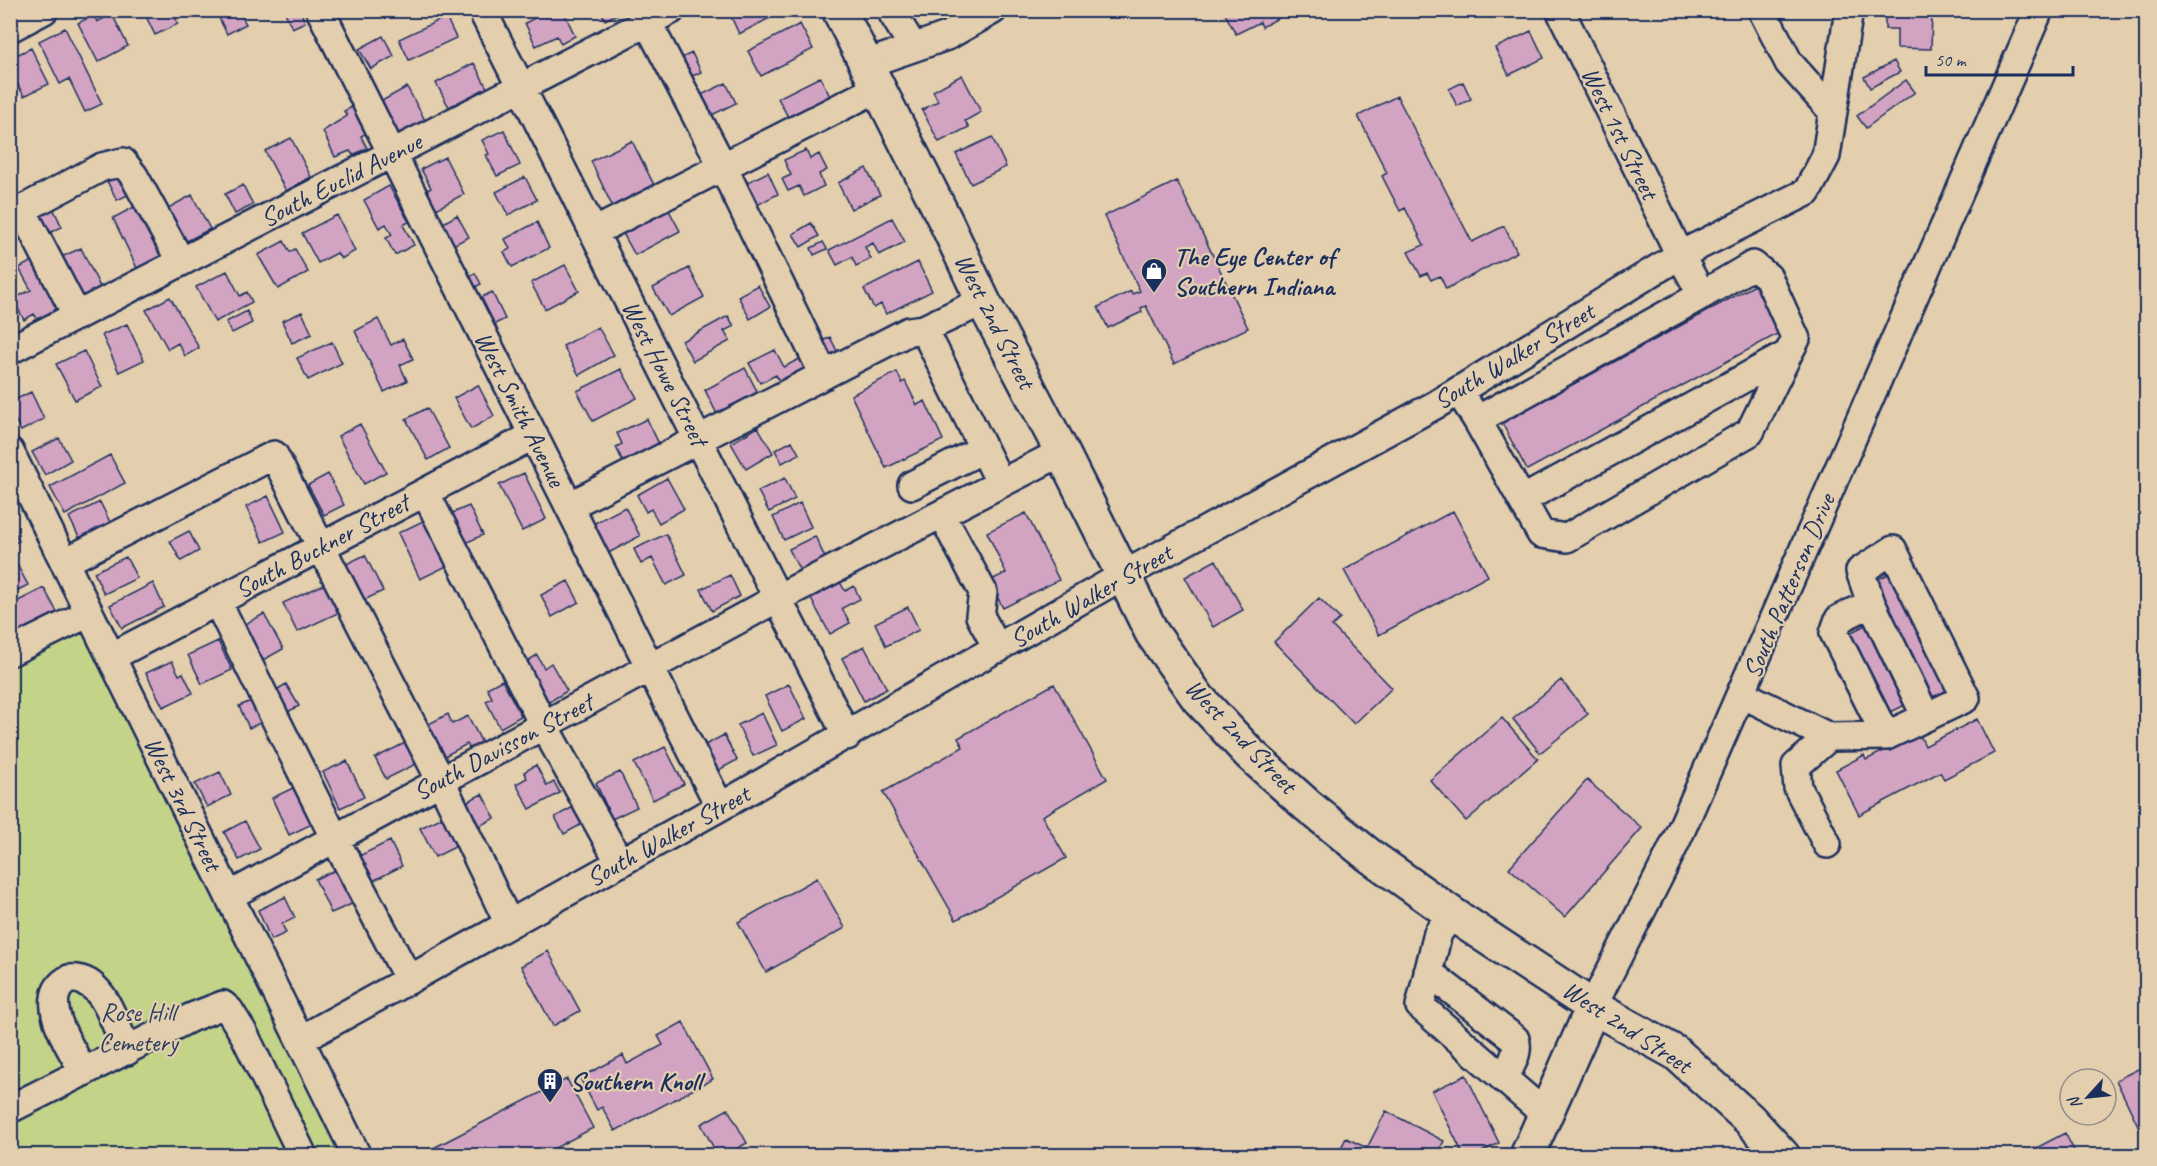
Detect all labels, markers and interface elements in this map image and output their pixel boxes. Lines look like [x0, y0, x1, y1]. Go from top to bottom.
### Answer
scale bar [1926, 39, 2073, 77]
text: 50 m [1935, 49, 1968, 71]
street label: West 1st Street [1574, 62, 1667, 207]
street label: South Euclid Avenue [255, 124, 429, 235]
place label: The Eye Center of Southern Indiana [1174, 240, 1341, 303]
street label: West 2nd Street [947, 248, 1044, 396]
shop icon: The Eye Center of Southern Indiana [1139, 256, 1169, 294]
street label: South Walker Street [1428, 294, 1602, 417]
street label: West Howe Street [614, 295, 717, 454]
street label: West Smith Avenue [467, 326, 574, 493]
street label: South Buckner Street [229, 485, 418, 606]
street label: South Patterson Drive [1735, 487, 1844, 683]
street label: South Walker Street [1004, 535, 1180, 656]
street label: West 2nd Street [1178, 672, 1306, 802]
street label: South Davisson Street [408, 684, 601, 808]
street label: West 3rd Street [136, 732, 231, 878]
street label: South Walker Street [581, 776, 758, 894]
street label: West 2nd Street [1556, 973, 1700, 1082]
park label: Rose Hill Cemetery [98, 996, 180, 1059]
place label: Southern Knoll [570, 1065, 706, 1098]
building icon: Southern Knoll [535, 1066, 565, 1104]
north arrow [2058, 1067, 2118, 1127]
text: N [2063, 1092, 2087, 1112]

